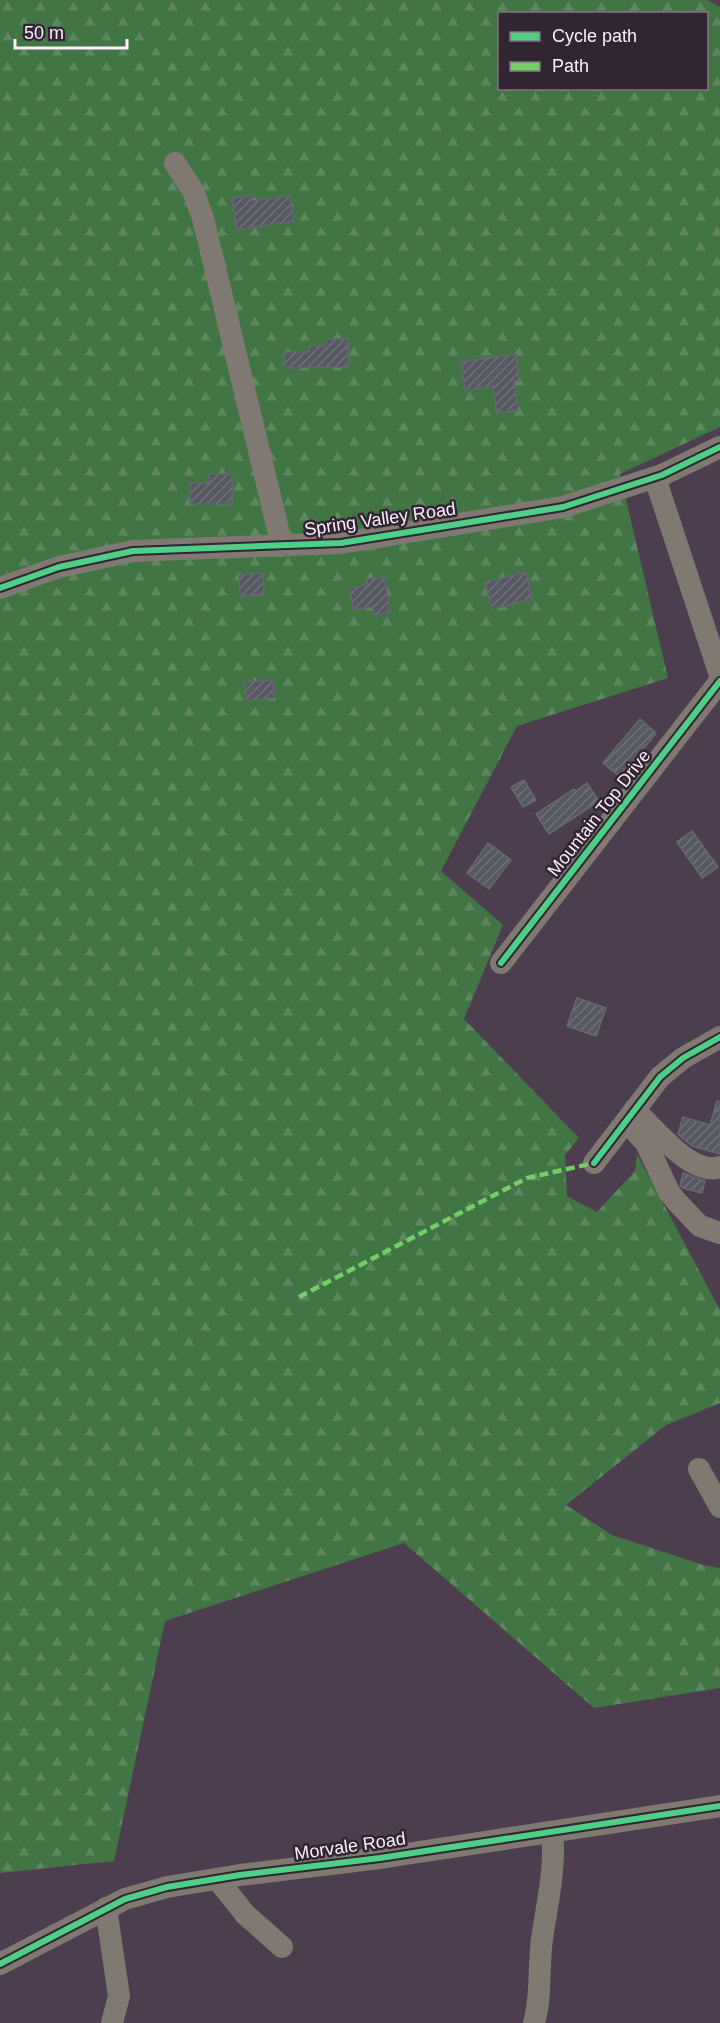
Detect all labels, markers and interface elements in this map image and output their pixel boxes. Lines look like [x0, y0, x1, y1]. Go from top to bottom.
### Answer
scale bar [15, 12, 128, 50]
legend [498, 12, 708, 90]
text: 50 m [24, 23, 64, 43]
text: Cycle path [552, 26, 637, 46]
text: Path [552, 56, 589, 76]
street label: Spring Valley Road [303, 498, 457, 540]
street label: Mountain Top Drive [543, 746, 655, 880]
street label: Morvale Road [293, 1828, 407, 1864]

